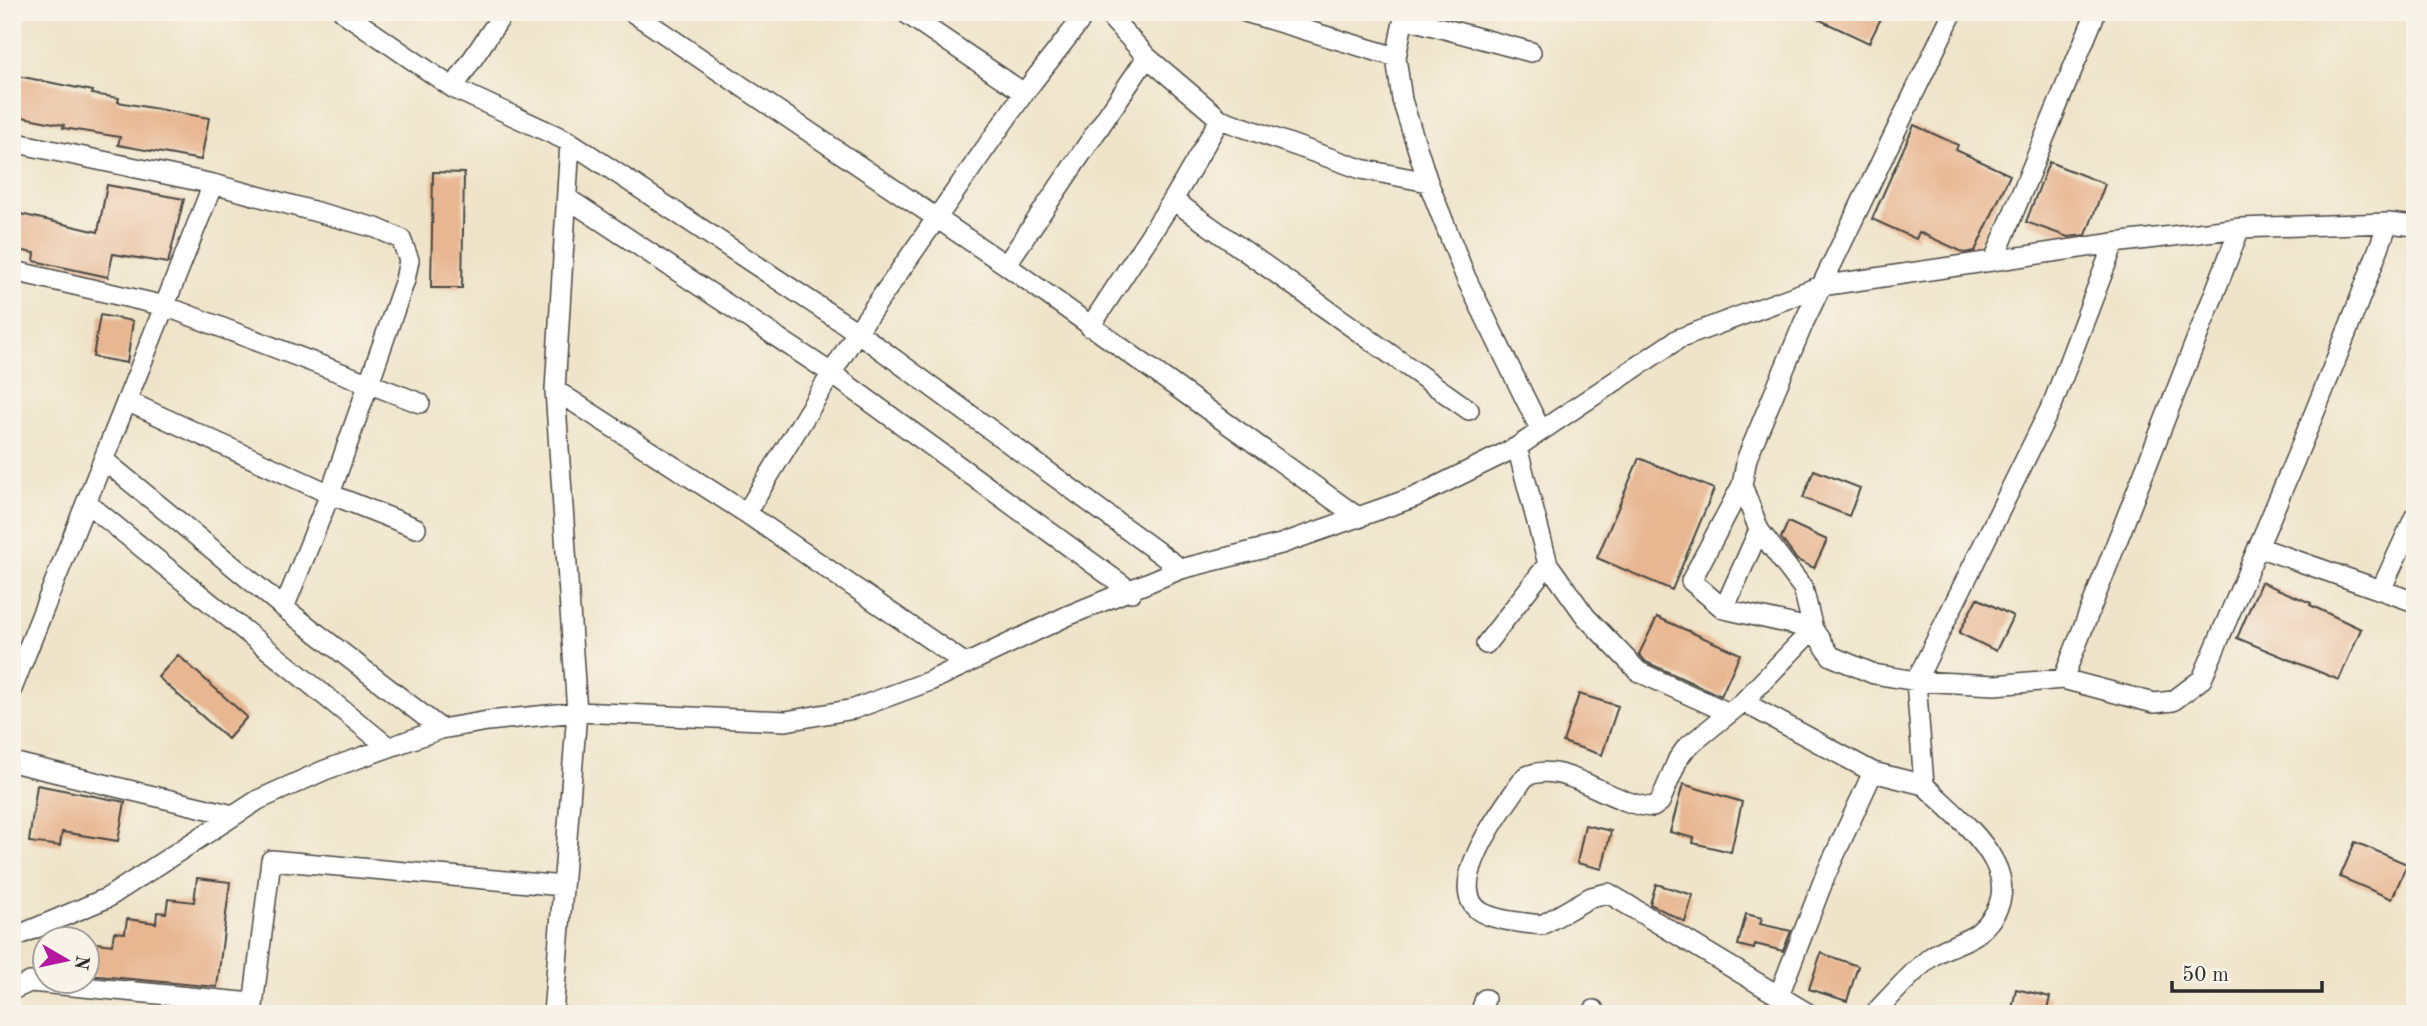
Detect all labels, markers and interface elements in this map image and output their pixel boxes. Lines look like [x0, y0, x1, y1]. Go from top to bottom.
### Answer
north arrow [32, 925, 102, 995]
scale bar [2172, 949, 2322, 993]
text: N [70, 954, 91, 971]
text: 50 m [2182, 965, 2229, 986]

